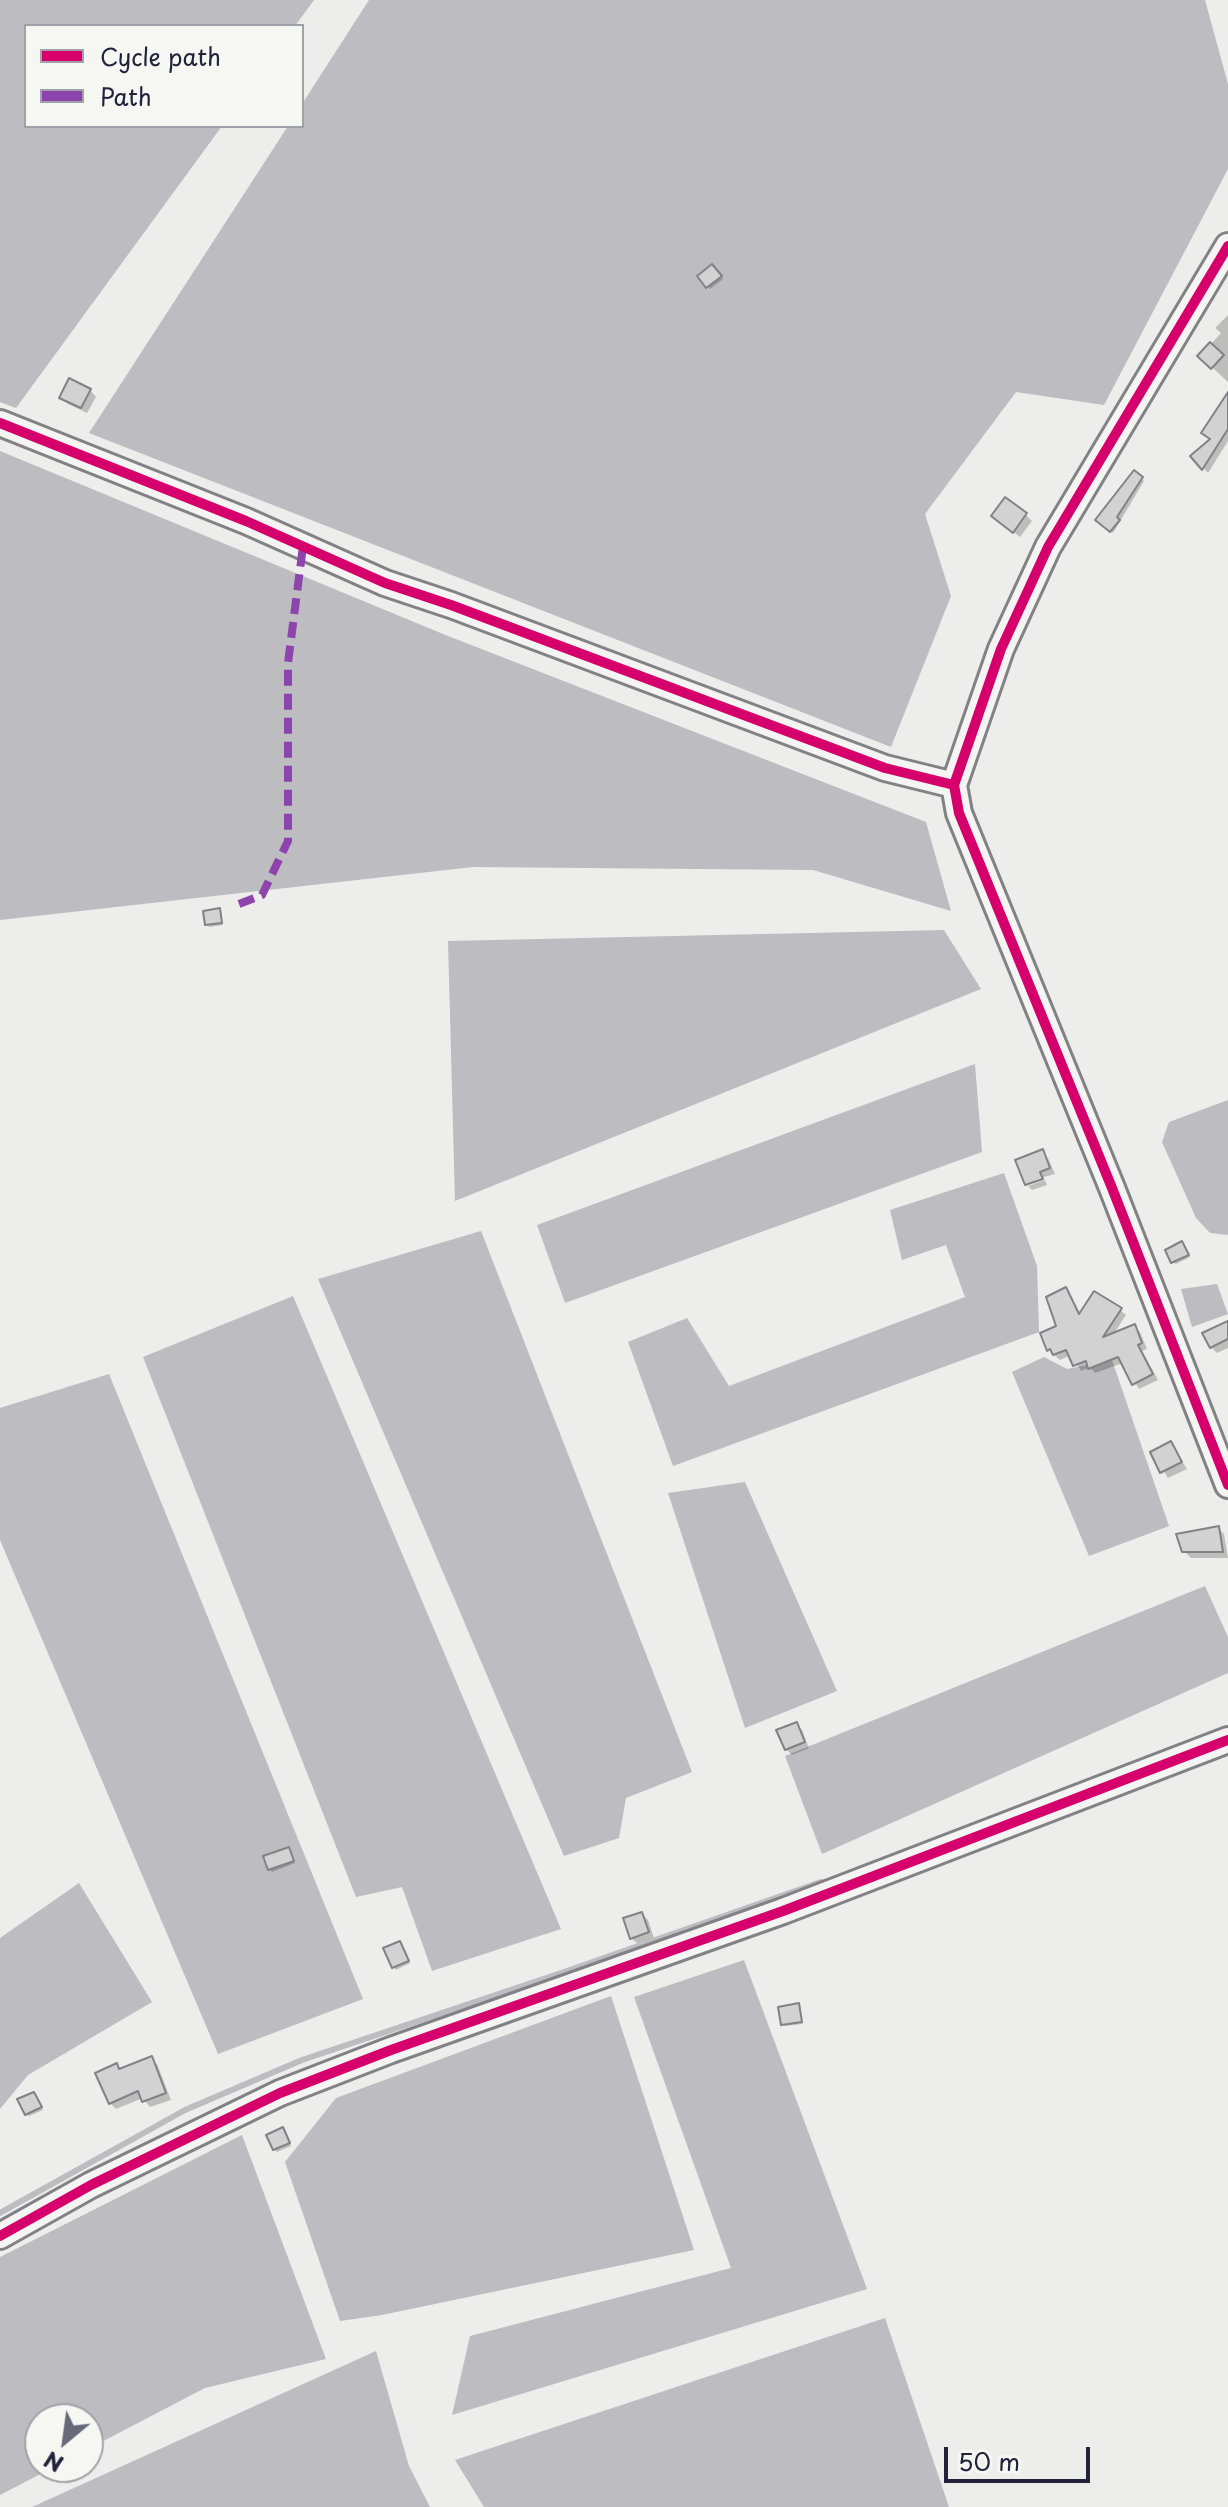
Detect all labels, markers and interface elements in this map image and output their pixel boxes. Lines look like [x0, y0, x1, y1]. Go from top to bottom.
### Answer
legend [24, 24, 304, 128]
text: Cycle path [100, 38, 221, 74]
text: Path [100, 78, 152, 114]
north arrow [24, 2403, 104, 2483]
scale bar [948, 2431, 1094, 2481]
text: 50 m [958, 2443, 1020, 2479]
text: N [37, 2444, 69, 2481]

